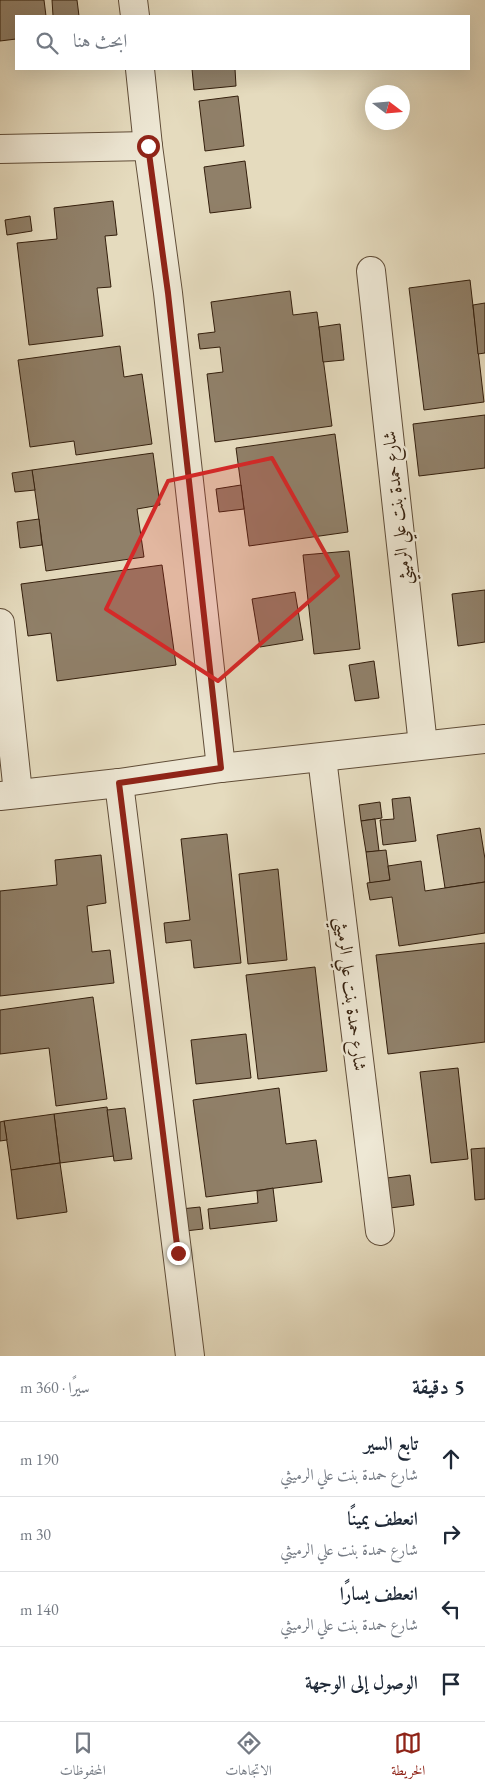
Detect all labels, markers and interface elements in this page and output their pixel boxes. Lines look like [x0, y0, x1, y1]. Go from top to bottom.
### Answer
search box [15, 15, 470, 70]
text: ابحث هنا [73, 28, 127, 53]
icon: search [33, 29, 61, 57]
north arrow [365, 85, 410, 130]
route start [137, 135, 160, 158]
street label: شارع حمدة بنت علي الرميثي [377, 429, 422, 586]
street label: شارع حمدة بنت علي الرميثي [325, 916, 372, 1073]
route end [167, 1242, 190, 1265]
text: 5 دقيقة [412, 1373, 465, 1400]
text: سيرًا · 360 m [20, 1377, 90, 1398]
text: تابع السير [364, 1431, 418, 1456]
icon: ahead [437, 1445, 465, 1473]
text: 190 m [20, 1449, 59, 1470]
text: شارع حمدة بنت علي الرميثي [280, 1464, 418, 1485]
text: انعطف يمينًا [347, 1506, 418, 1531]
icon: right [437, 1520, 465, 1548]
text: 30 m [20, 1524, 51, 1545]
text: شارع حمدة بنت علي الرميثي [280, 1539, 418, 1560]
text: انعطف يسارًا [340, 1581, 418, 1606]
icon: left [437, 1595, 465, 1623]
text: 140 m [20, 1599, 59, 1620]
text: شارع حمدة بنت علي الرميثي [280, 1614, 418, 1635]
text: الوصول إلى الوجهة [305, 1670, 418, 1695]
icon: arrive [437, 1670, 465, 1698]
tab: المحفوظات [60, 1729, 106, 1784]
tab: الاتجاهات [225, 1729, 272, 1784]
tab: الخريطة [391, 1729, 425, 1784]

